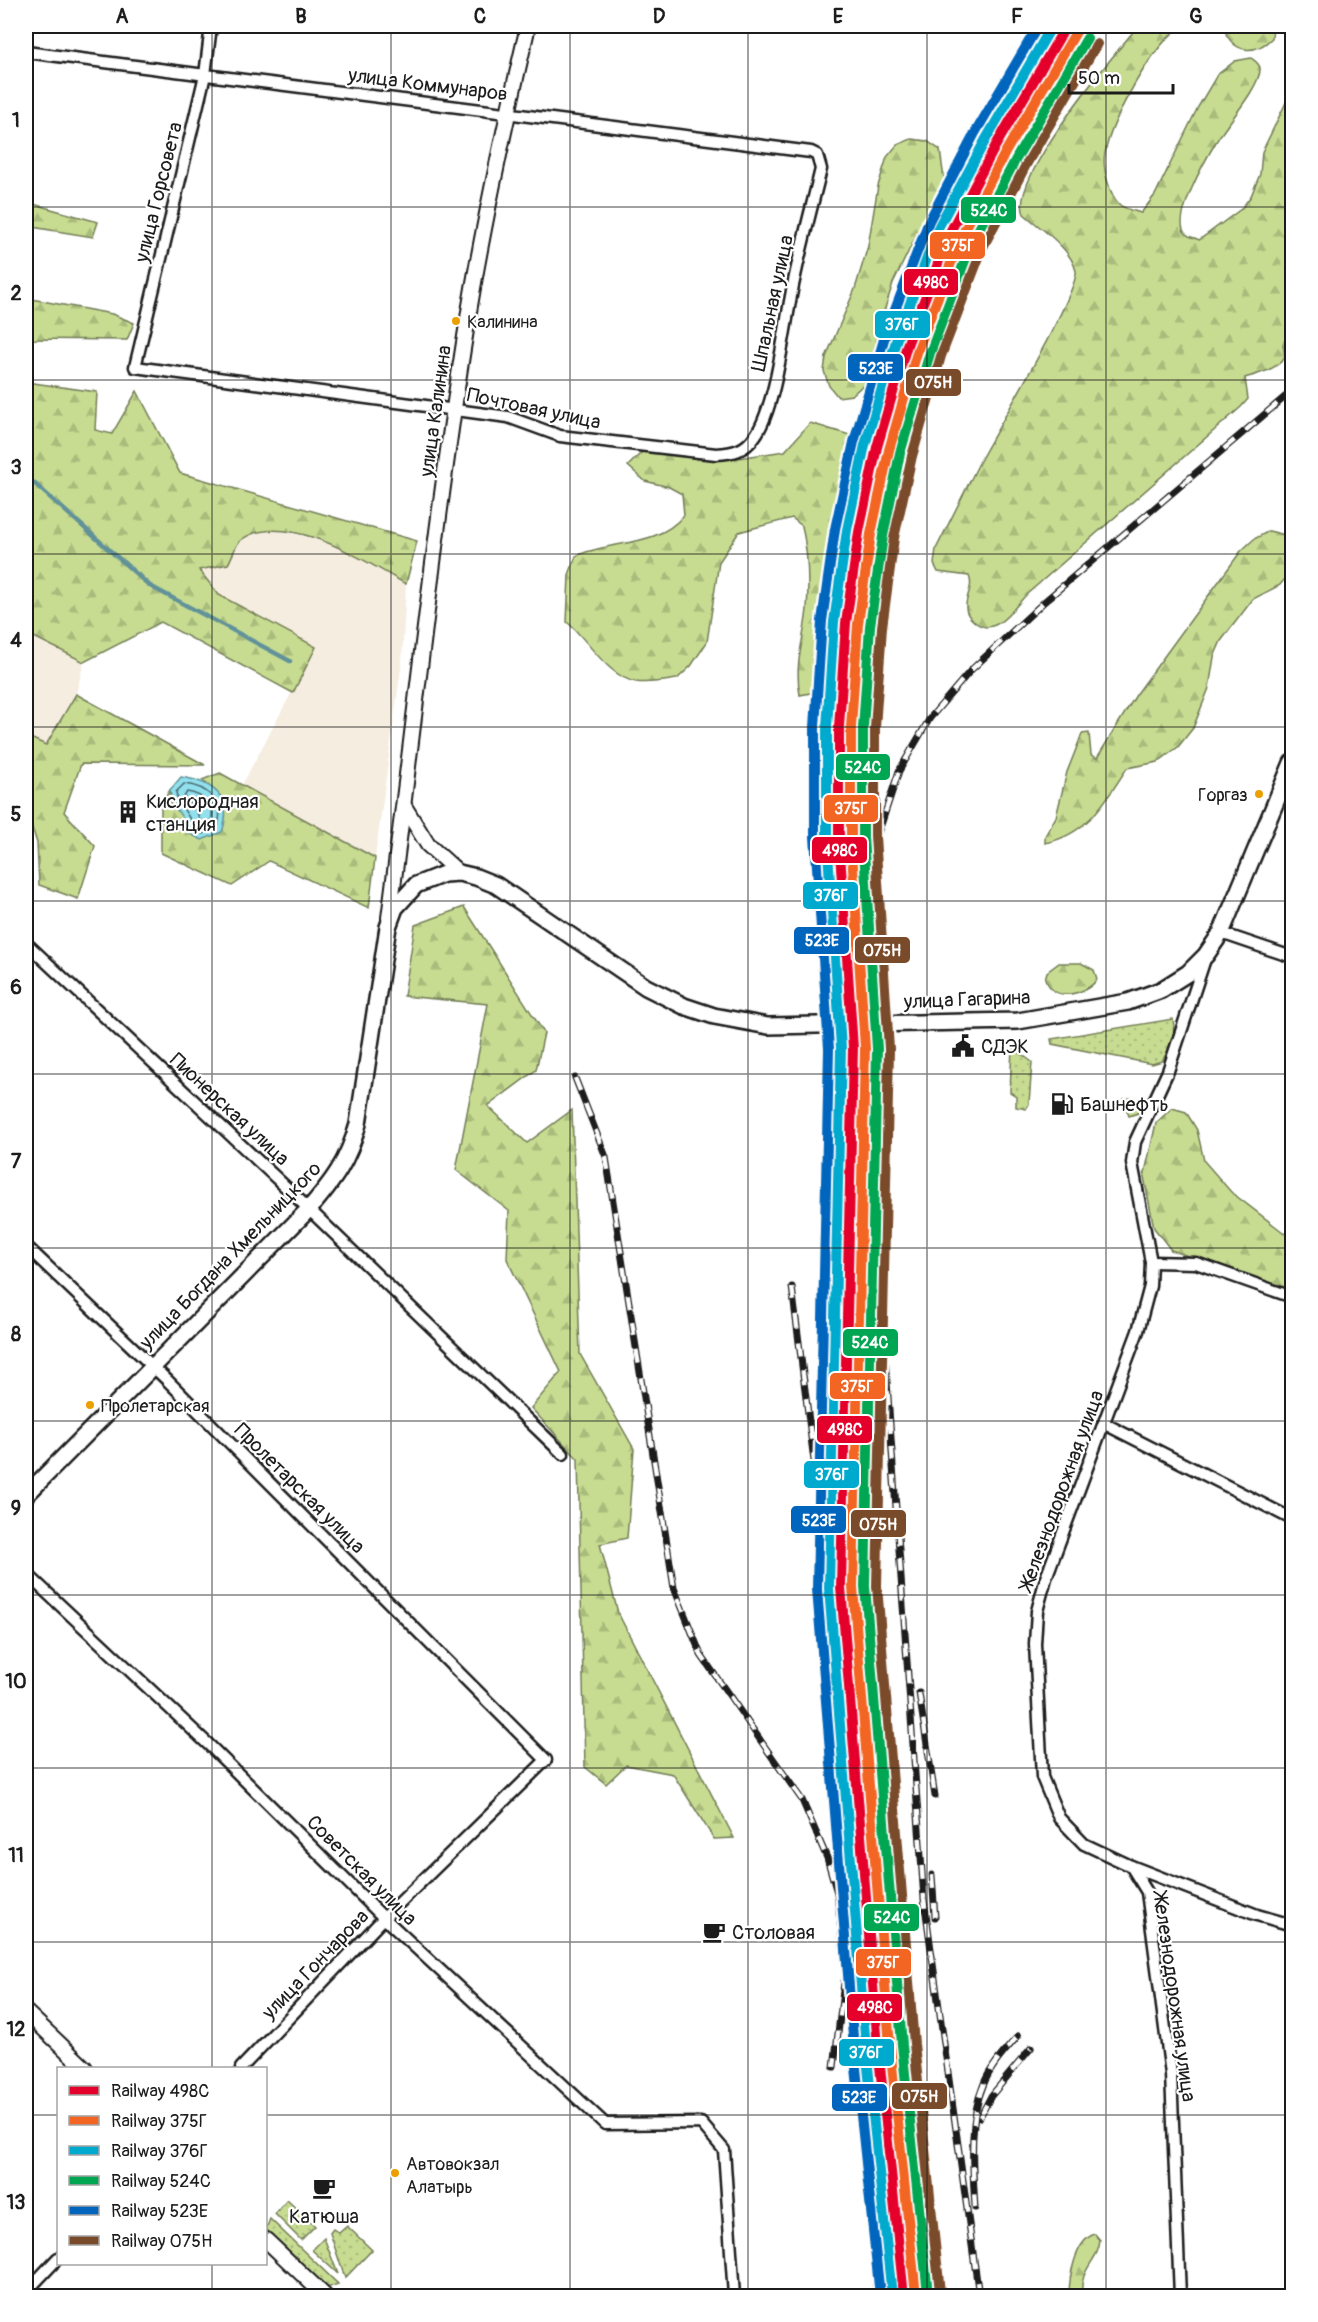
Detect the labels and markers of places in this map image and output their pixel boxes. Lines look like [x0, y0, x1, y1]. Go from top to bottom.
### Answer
place label: Калинина [467, 311, 538, 334]
marker: Калинина [450, 315, 462, 327]
place label: Горгаз [1198, 784, 1248, 807]
marker: Горгаз [1253, 788, 1265, 800]
place label: Кислородная станция [146, 789, 259, 837]
building icon: Кислородная станция [115, 799, 141, 825]
public building icon: СДЭК [950, 1033, 976, 1059]
place label: СДЭК [981, 1034, 1029, 1059]
fuel station icon: Башнефть [1049, 1091, 1075, 1117]
place label: Башнефть [1080, 1092, 1169, 1117]
place label: Пролетарская [101, 1395, 209, 1418]
marker: Пролетарская [84, 1399, 96, 1411]
cafe icon: Столовая [701, 1919, 727, 1945]
place label: Столовая [732, 1920, 815, 1945]
place label: Автовокзал Алатырь [406, 2153, 500, 2199]
marker: Автовокзал Алатырь [389, 2167, 401, 2179]
cafe icon: Катюша [311, 2175, 337, 2201]
place label: Катюша [289, 2204, 359, 2229]

